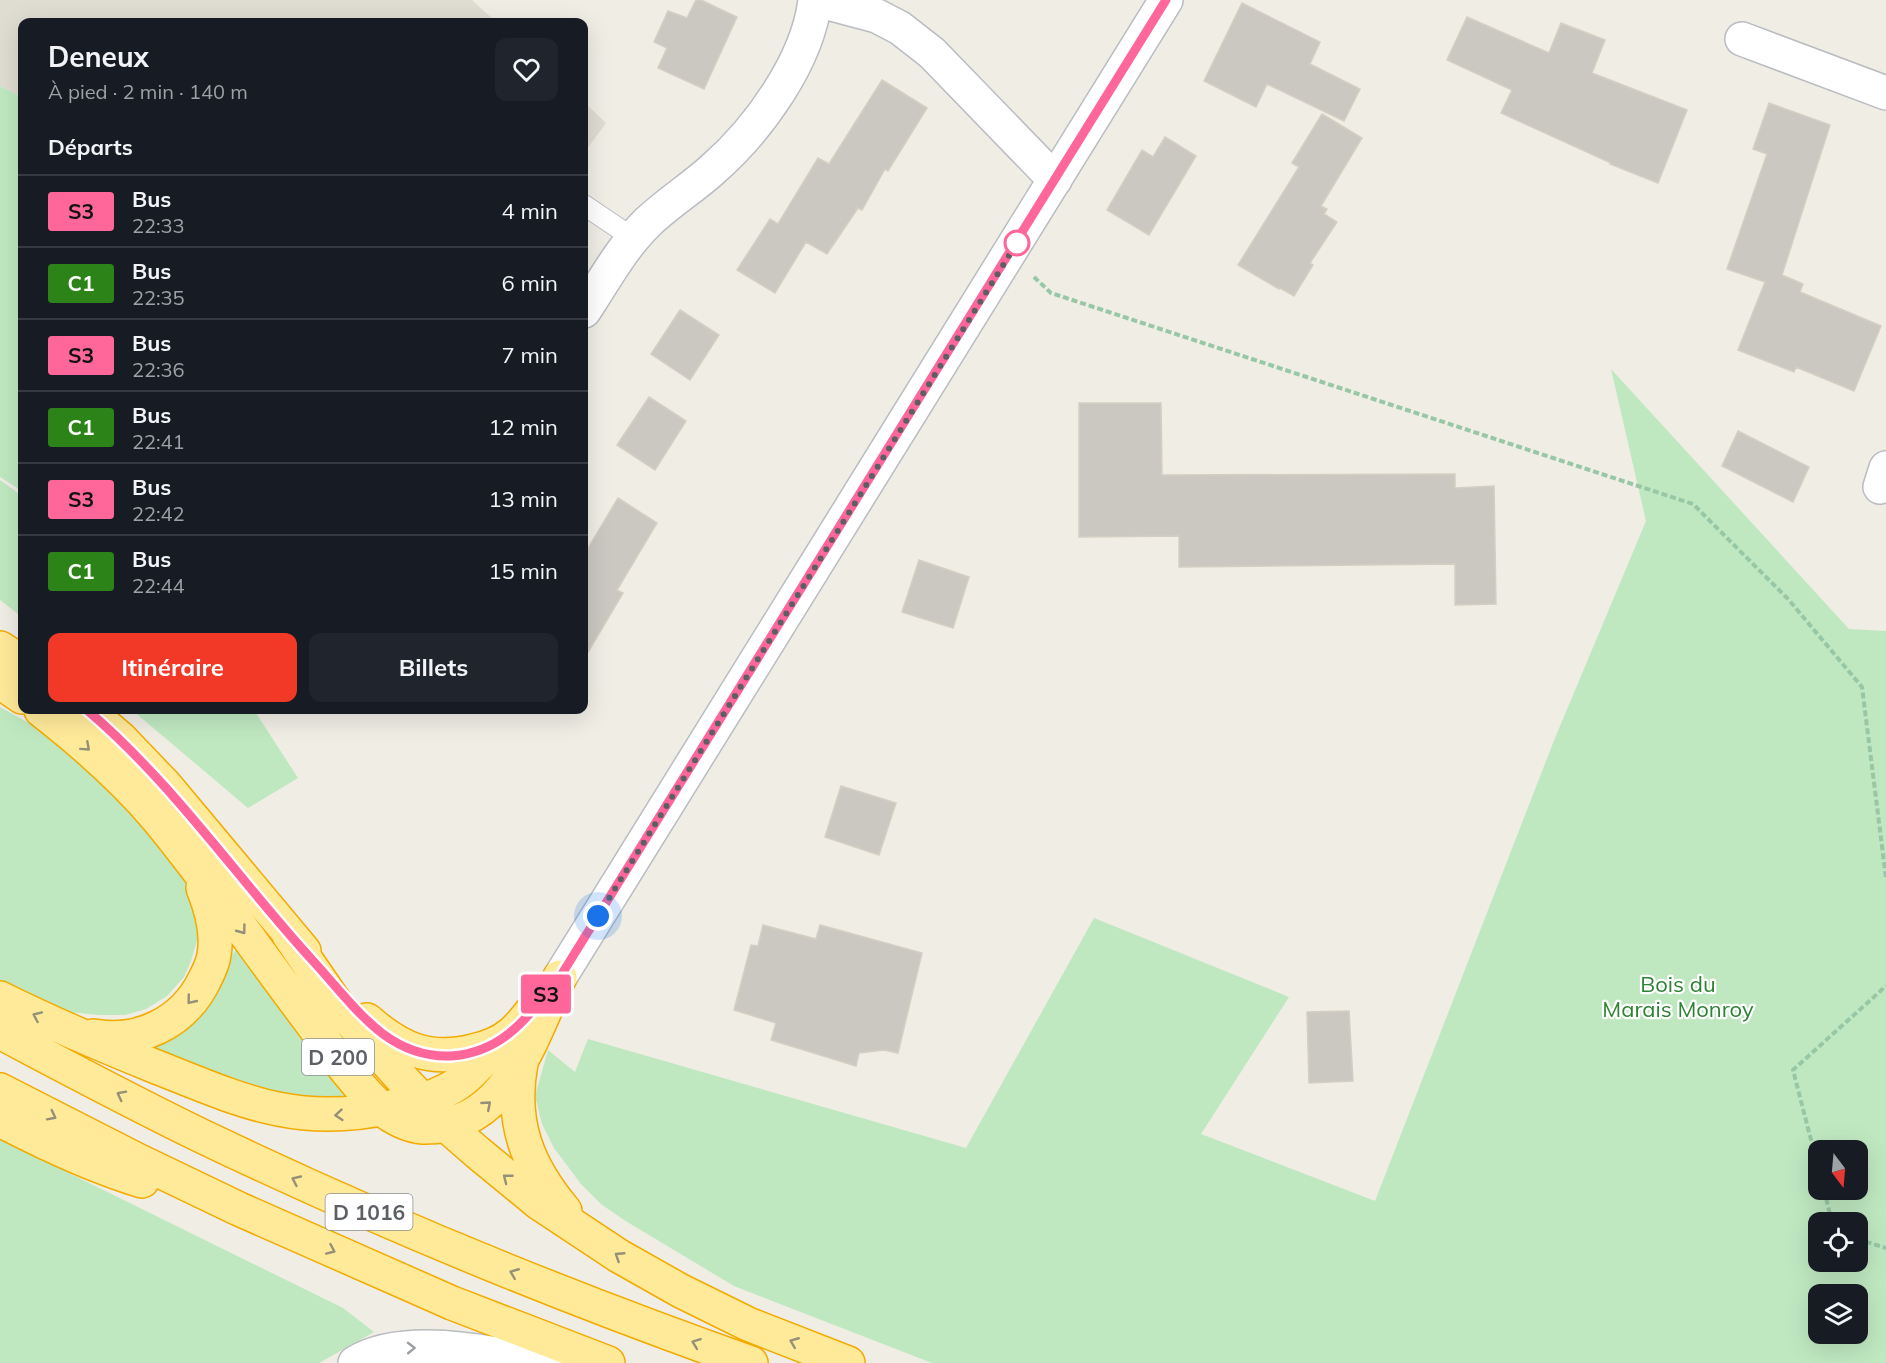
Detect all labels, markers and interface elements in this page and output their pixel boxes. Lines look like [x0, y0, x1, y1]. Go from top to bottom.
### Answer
button: heart [495, 38, 558, 101]
text: Deneux [48, 39, 149, 74]
text: À pied · 2 min · 140 m [48, 79, 248, 104]
text: Départs [48, 133, 133, 161]
text: Bus [132, 185, 171, 213]
text: 4 min [502, 197, 558, 225]
text: S3 [68, 198, 94, 224]
text: 22:33 [132, 213, 185, 238]
unlabelled marker [1004, 230, 1030, 256]
text: Bus [132, 257, 171, 285]
text: 6 min [502, 269, 558, 297]
text: C1 [68, 270, 95, 296]
text: 22:35 [132, 285, 185, 310]
text: Bus [132, 329, 171, 357]
text: 7 min [502, 341, 558, 369]
text: S3 [68, 342, 94, 368]
text: 22:36 [132, 357, 185, 382]
text: Bus [132, 401, 171, 429]
text: 12 min [488, 413, 558, 441]
text: C1 [68, 414, 95, 440]
text: 22:41 [132, 429, 185, 454]
text: Bus [132, 473, 171, 501]
text: 13 min [488, 485, 558, 513]
text: S3 [68, 486, 94, 512]
text: 22:42 [132, 501, 185, 526]
text: Bus [132, 545, 171, 573]
text: 15 min [488, 557, 558, 585]
text: C1 [68, 558, 95, 584]
text: 22:44 [132, 573, 185, 598]
button: Itinéraire [48, 633, 297, 702]
button: Billets [309, 633, 558, 702]
one-way arrow [79, 740, 90, 751]
your location [583, 901, 613, 931]
one-way arrow [235, 924, 246, 935]
park label: Bois du Marais Monroy [1602, 970, 1754, 1023]
line badge: S3 [519, 974, 573, 1014]
text: S3 [533, 981, 559, 1007]
one-way arrow [188, 993, 199, 1004]
one-way arrow [32, 1011, 43, 1023]
road number: D 200 [302, 1039, 374, 1075]
one-way arrow [116, 1090, 127, 1102]
one-way arrow [480, 1101, 491, 1112]
one-way arrow [335, 1108, 344, 1121]
one-way arrow [46, 1109, 57, 1121]
north arrow [1808, 1140, 1868, 1200]
map controls [1808, 1140, 1868, 1344]
one-way arrow [292, 1175, 303, 1187]
one-way arrow [503, 1175, 514, 1186]
road number: D 1016 [326, 1194, 412, 1230]
button: locate [1808, 1212, 1868, 1272]
one-way arrow [325, 1242, 336, 1254]
one-way arrow [615, 1252, 626, 1263]
one-way arrow [509, 1268, 520, 1280]
button: layers [1808, 1284, 1868, 1344]
one-way arrow [789, 1337, 800, 1349]
one-way arrow [691, 1338, 702, 1350]
one-way arrow [407, 1342, 416, 1354]

